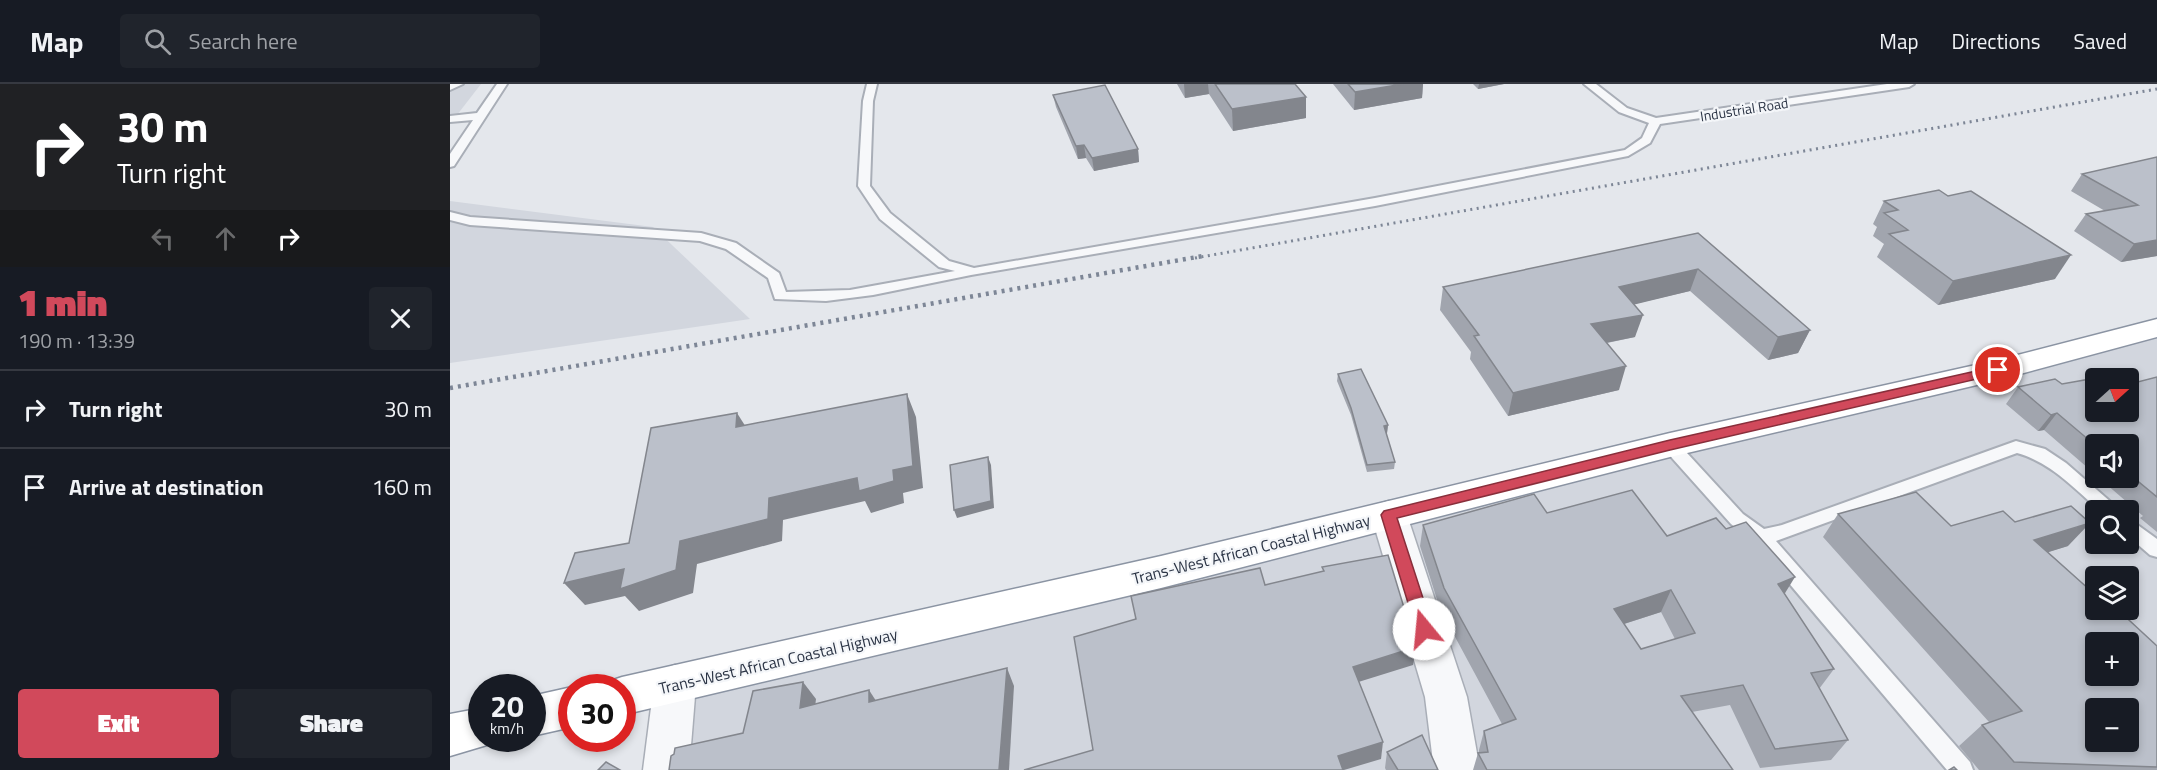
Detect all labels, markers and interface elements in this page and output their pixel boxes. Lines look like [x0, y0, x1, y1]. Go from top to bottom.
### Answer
search box [120, 14, 540, 68]
text: Map [30, 20, 84, 63]
text: Search here [189, 24, 298, 58]
icon: search [141, 25, 174, 58]
text: Map [1879, 25, 1919, 57]
text: Directions [1952, 25, 2041, 57]
text: Saved [2074, 25, 2127, 57]
street label: Industrial Road [1699, 92, 1789, 126]
text: 30 m [117, 94, 209, 158]
icon: right [18, 108, 96, 186]
text: Turn right [117, 152, 226, 193]
icon: left [146, 222, 179, 255]
icon: ahead [209, 222, 242, 255]
icon: right [272, 222, 305, 255]
text: 1 min [18, 275, 107, 330]
button: close [369, 287, 432, 350]
text: 190 m · 13:39 [18, 325, 135, 356]
pin [1972, 344, 2023, 395]
icon: arrive [1981, 353, 2014, 386]
north arrow [2085, 368, 2139, 422]
map controls [2085, 368, 2139, 752]
text: Turn right [69, 392, 163, 426]
text: 30 m [384, 392, 432, 426]
icon: right [18, 393, 51, 426]
button: sound [2085, 434, 2139, 488]
text: Arrive at destination [69, 470, 264, 504]
text: 160 m [372, 470, 432, 504]
icon: arrive [18, 471, 51, 504]
button: search [2085, 500, 2139, 554]
street label: Trans-West African Coastal Highway [1129, 508, 1373, 590]
button: layers [2085, 566, 2139, 620]
position arrow [1392, 597, 1456, 661]
street label: Trans-West African Coastal Highway [656, 622, 900, 700]
button: + [2085, 632, 2139, 686]
speed limit sign: 30 [558, 674, 636, 752]
text: 20 [490, 683, 524, 729]
button: Exit [18, 689, 219, 758]
button: Share [231, 689, 432, 758]
button: − [2085, 698, 2139, 752]
text: km/h [490, 717, 524, 740]

